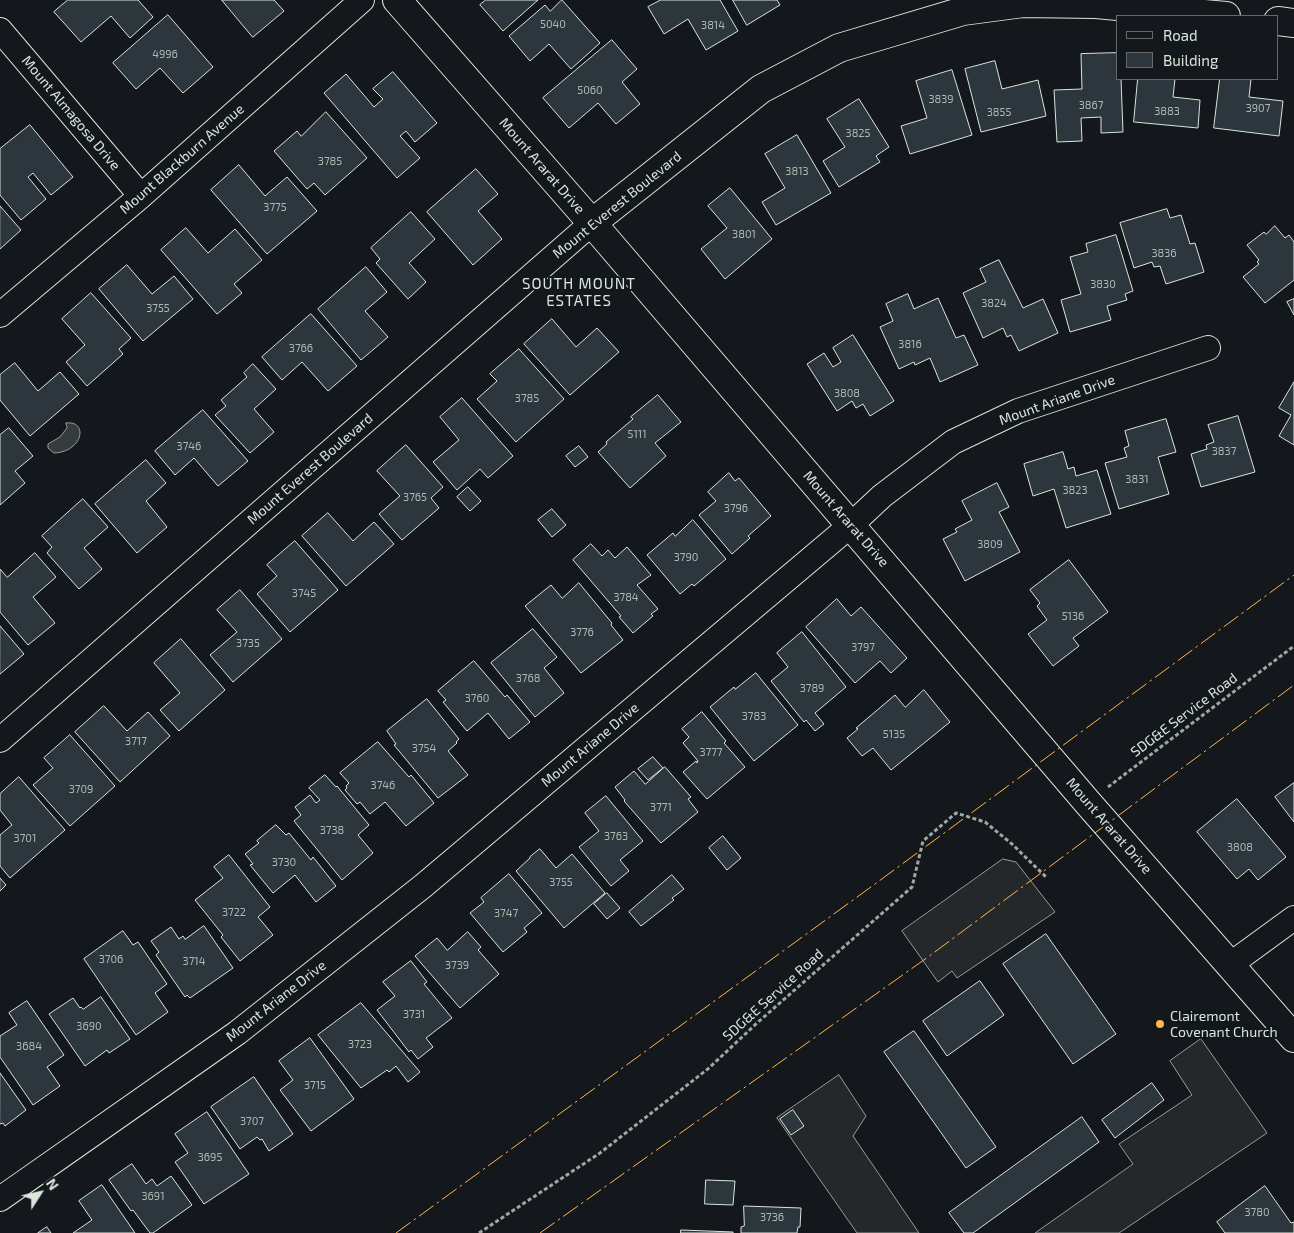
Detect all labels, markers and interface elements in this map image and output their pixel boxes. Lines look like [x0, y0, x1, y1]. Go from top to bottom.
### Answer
legend [1116, 15, 1279, 80]
house number: 5040 [540, 17, 566, 31]
house number: 3814 [701, 18, 725, 32]
text: Road [1163, 26, 1198, 44]
house number: 4996 [152, 47, 178, 61]
text: Building [1163, 51, 1218, 69]
street label: Mount Almagosa Drive [18, 52, 124, 174]
house number: 5060 [577, 83, 603, 97]
house number: 3839 [928, 92, 954, 106]
house number: 3867 [1079, 98, 1103, 112]
street label: Mount Blackburn Avenue [116, 100, 248, 218]
house number: 3907 [1246, 101, 1270, 115]
house number: 3883 [1154, 104, 1180, 118]
house number: 3855 [987, 105, 1011, 119]
street label: Mount Ararat Drive [496, 115, 588, 217]
house number: 3825 [846, 126, 870, 140]
street label: Mount Everest Boulevard [549, 148, 685, 262]
house number: 3785 [318, 154, 342, 168]
house number: 3813 [785, 164, 809, 178]
house number: 3775 [263, 200, 287, 214]
house number: 3801 [732, 227, 756, 241]
house number: 3836 [1151, 246, 1177, 260]
district label: SOUTH MOUNT ESTATES [521, 275, 637, 310]
house number: 3830 [1090, 277, 1116, 291]
house number: 3824 [981, 296, 1007, 310]
house number: 3755 [146, 301, 170, 315]
house number: 3816 [898, 337, 922, 351]
house number: 3766 [289, 341, 313, 355]
street label: Mount Ariane Drive [997, 371, 1117, 429]
house number: 3808 [834, 386, 860, 400]
house number: 3785 [515, 391, 539, 405]
street label: Mount Everest Boulevard [244, 410, 376, 528]
house number: 5111 [627, 427, 647, 441]
house number: 3746 [177, 439, 201, 453]
house number: 3837 [1212, 444, 1236, 458]
street label: Mount Ararat Drive [800, 468, 892, 570]
house number: 3831 [1125, 472, 1149, 486]
house number: 3823 [1062, 483, 1088, 497]
house number: 3765 [403, 490, 427, 504]
house number: 3796 [724, 501, 748, 515]
house number: 3809 [977, 537, 1003, 551]
house number: 3790 [674, 550, 698, 564]
house number: 3745 [292, 586, 316, 600]
house number: 3784 [613, 590, 639, 604]
house number: 5136 [1062, 609, 1084, 623]
house number: 3776 [570, 625, 594, 639]
house number: 3735 [236, 636, 260, 650]
house number: 3797 [851, 640, 875, 654]
street label: SDG&E Service Road [1127, 669, 1241, 761]
house number: 3768 [516, 671, 540, 685]
house number: 3789 [800, 681, 824, 695]
house number: 3760 [465, 691, 489, 705]
street label: Mount Ariane Drive [538, 699, 642, 791]
house number: 3783 [742, 709, 766, 723]
house number: 5135 [883, 727, 905, 741]
house number: 3717 [125, 734, 147, 748]
house number: 3754 [412, 741, 436, 755]
house number: 3777 [699, 745, 723, 759]
street label: Mount Ararat Drive [1063, 775, 1155, 877]
house number: 3746 [371, 778, 395, 792]
house number: 3709 [69, 782, 93, 796]
house number: 3771 [650, 800, 672, 814]
house number: 3738 [320, 823, 344, 837]
house number: 3763 [604, 829, 628, 843]
house number: 3701 [14, 831, 36, 845]
house number: 3808 [1227, 840, 1253, 854]
house number: 3730 [272, 855, 296, 869]
house number: 3755 [549, 875, 573, 889]
house number: 3722 [222, 905, 246, 919]
house number: 3747 [494, 906, 518, 920]
street label: SDG&E Service Road [719, 946, 827, 1044]
house number: 3706 [99, 952, 123, 966]
house number: 3714 [183, 954, 205, 968]
street label: Mount Ariane Drive [223, 957, 329, 1045]
house number: 3739 [445, 958, 469, 972]
house number: 3731 [403, 1007, 425, 1021]
place label: Clairemont Covenant Church [1170, 1008, 1278, 1040]
marker: Clairemont Covenant Church [1154, 1018, 1166, 1030]
house number: 3690 [76, 1019, 102, 1033]
house number: 3723 [348, 1037, 372, 1051]
house number: 3684 [16, 1039, 42, 1053]
house number: 3715 [304, 1078, 326, 1092]
house number: 3707 [240, 1114, 264, 1128]
house number: 3695 [198, 1150, 222, 1164]
north arrow [15, 1168, 65, 1218]
text: N [43, 1175, 63, 1193]
house number: 3691 [141, 1189, 165, 1203]
house number: 3780 [1244, 1205, 1270, 1219]
house number: 3736 [760, 1210, 784, 1224]

